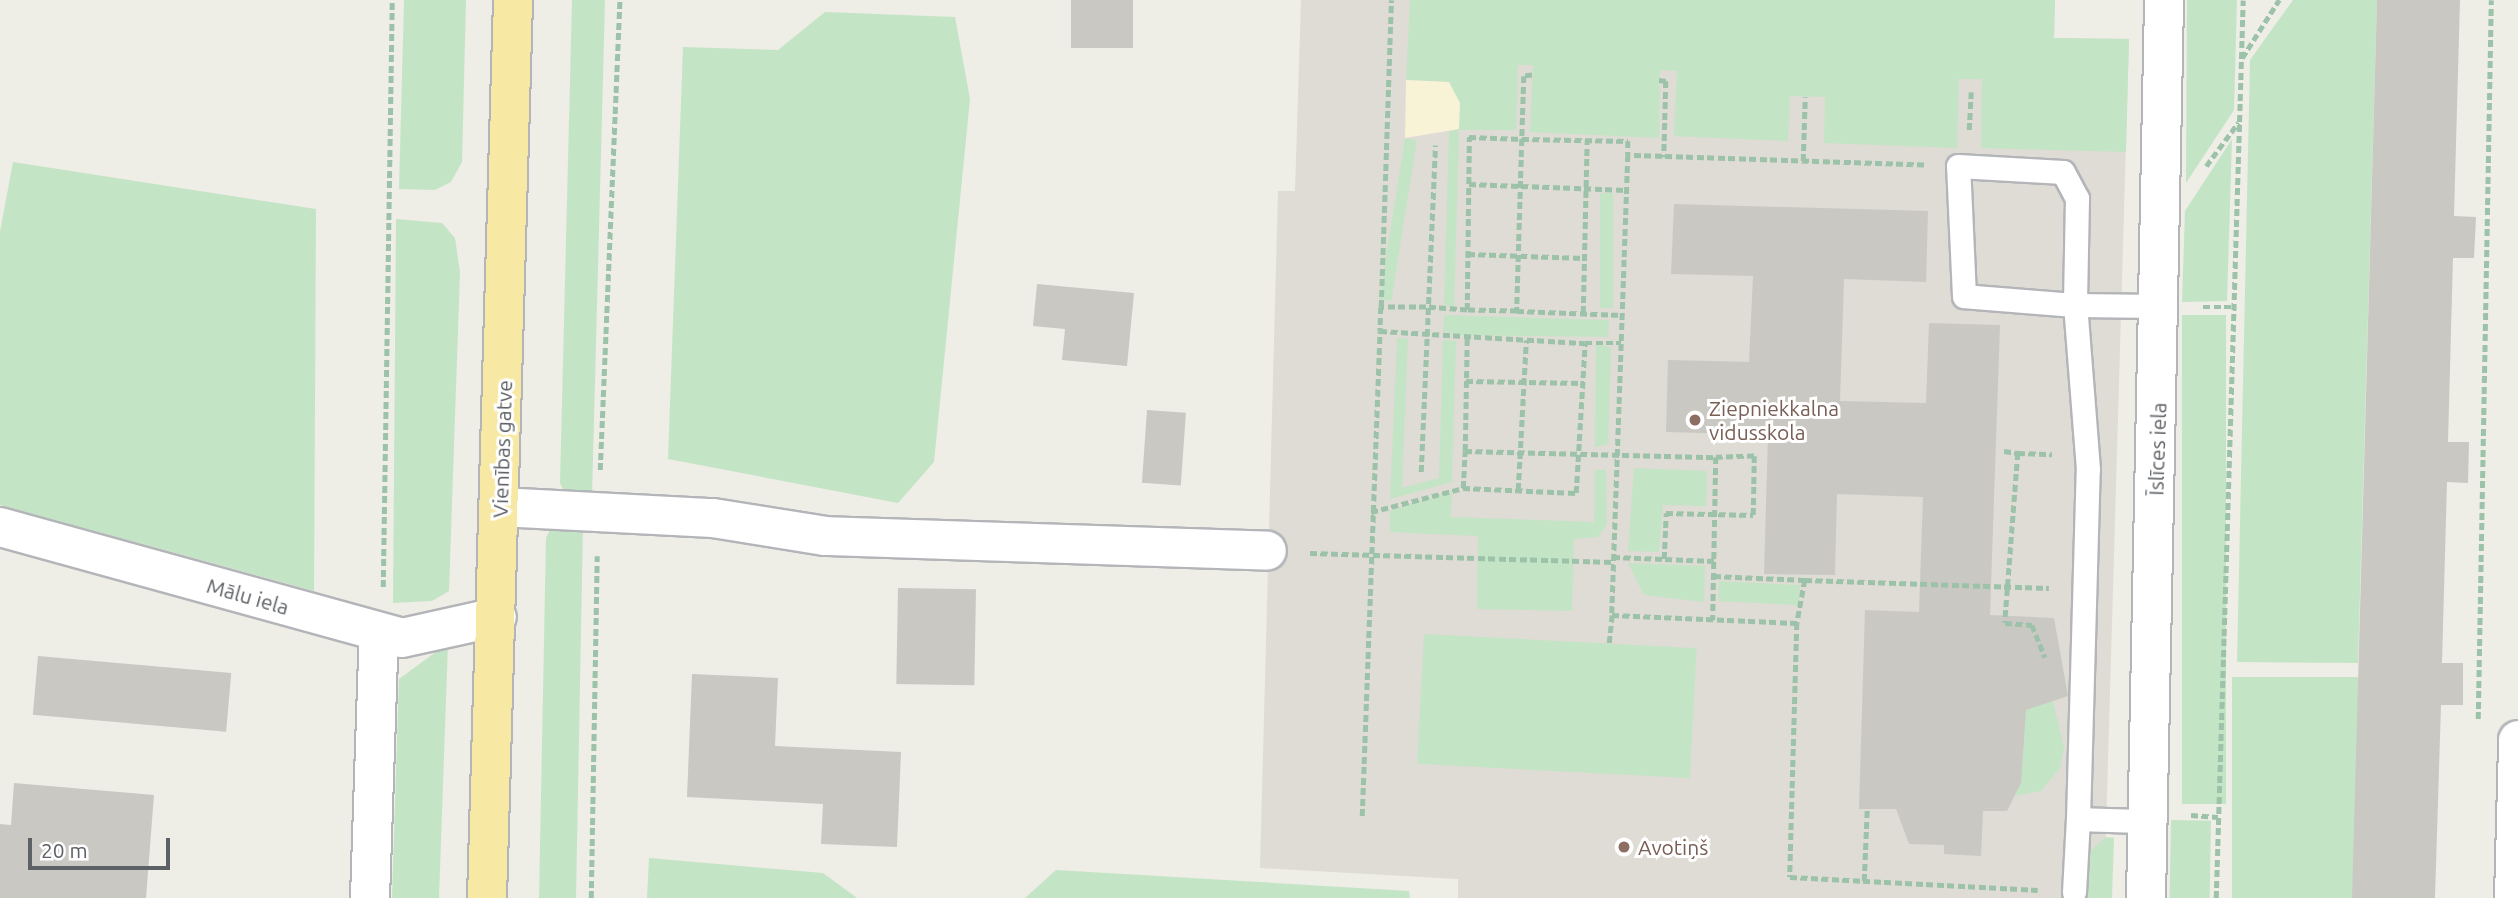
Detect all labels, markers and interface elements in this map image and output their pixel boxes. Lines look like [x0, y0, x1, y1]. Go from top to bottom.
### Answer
street label: Vienības gatve [487, 380, 517, 518]
place label: Ziepniekkalna vidusskola [1709, 395, 1839, 445]
street label: Īslīces iela [2143, 402, 2171, 496]
marker: Ziepniekkalna vidusskola [1687, 412, 1703, 428]
street label: Mālu iela [204, 572, 292, 620]
scale bar [32, 824, 173, 868]
place label: Avotiņš [1638, 834, 1708, 860]
text: 20 m [41, 838, 88, 862]
marker: Avotiņš [1616, 839, 1632, 855]

